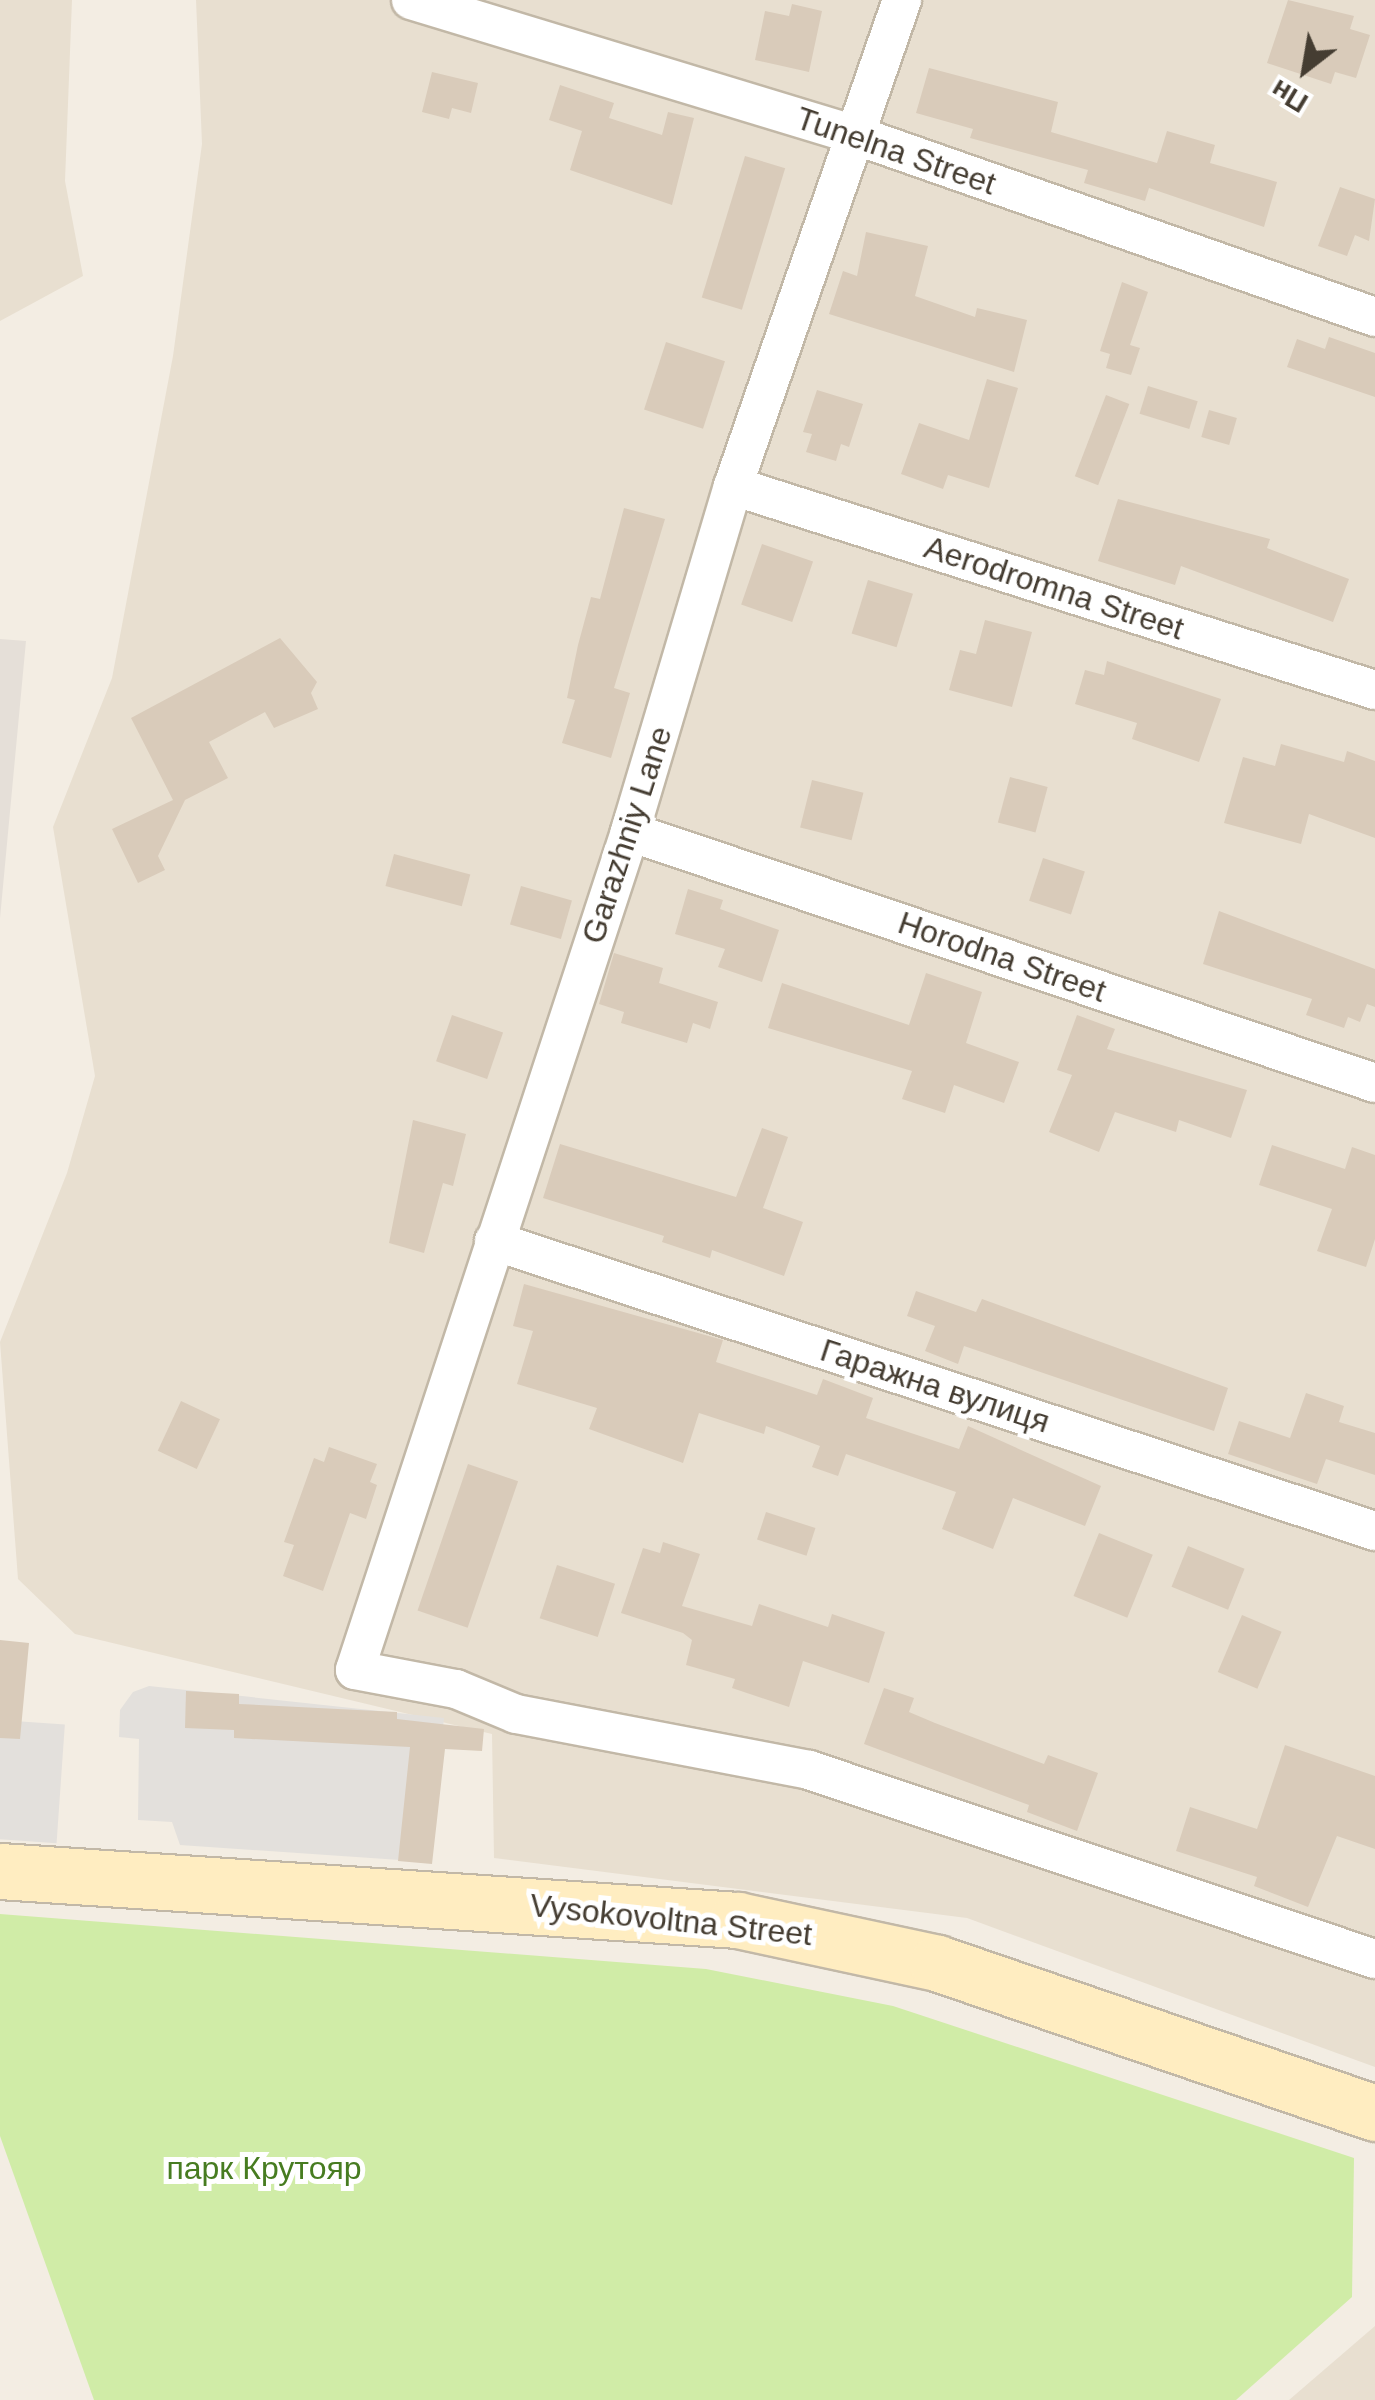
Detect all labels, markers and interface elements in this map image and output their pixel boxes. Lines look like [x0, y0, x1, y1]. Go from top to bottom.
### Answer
north arrow [1255, 20, 1355, 120]
text: Пн [1265, 73, 1313, 119]
street label: Tunelna Street [791, 99, 1001, 203]
street label: Aerodromna Street [920, 528, 1188, 648]
street label: Garazhniy Lane [574, 722, 680, 948]
street label: Horodna Street [893, 904, 1111, 1010]
street label: Гаражна вулиця [816, 1331, 1054, 1441]
street label: Vysokovoltna Street [528, 1886, 814, 1954]
park label: парк Крутояр [166, 2149, 362, 2187]

